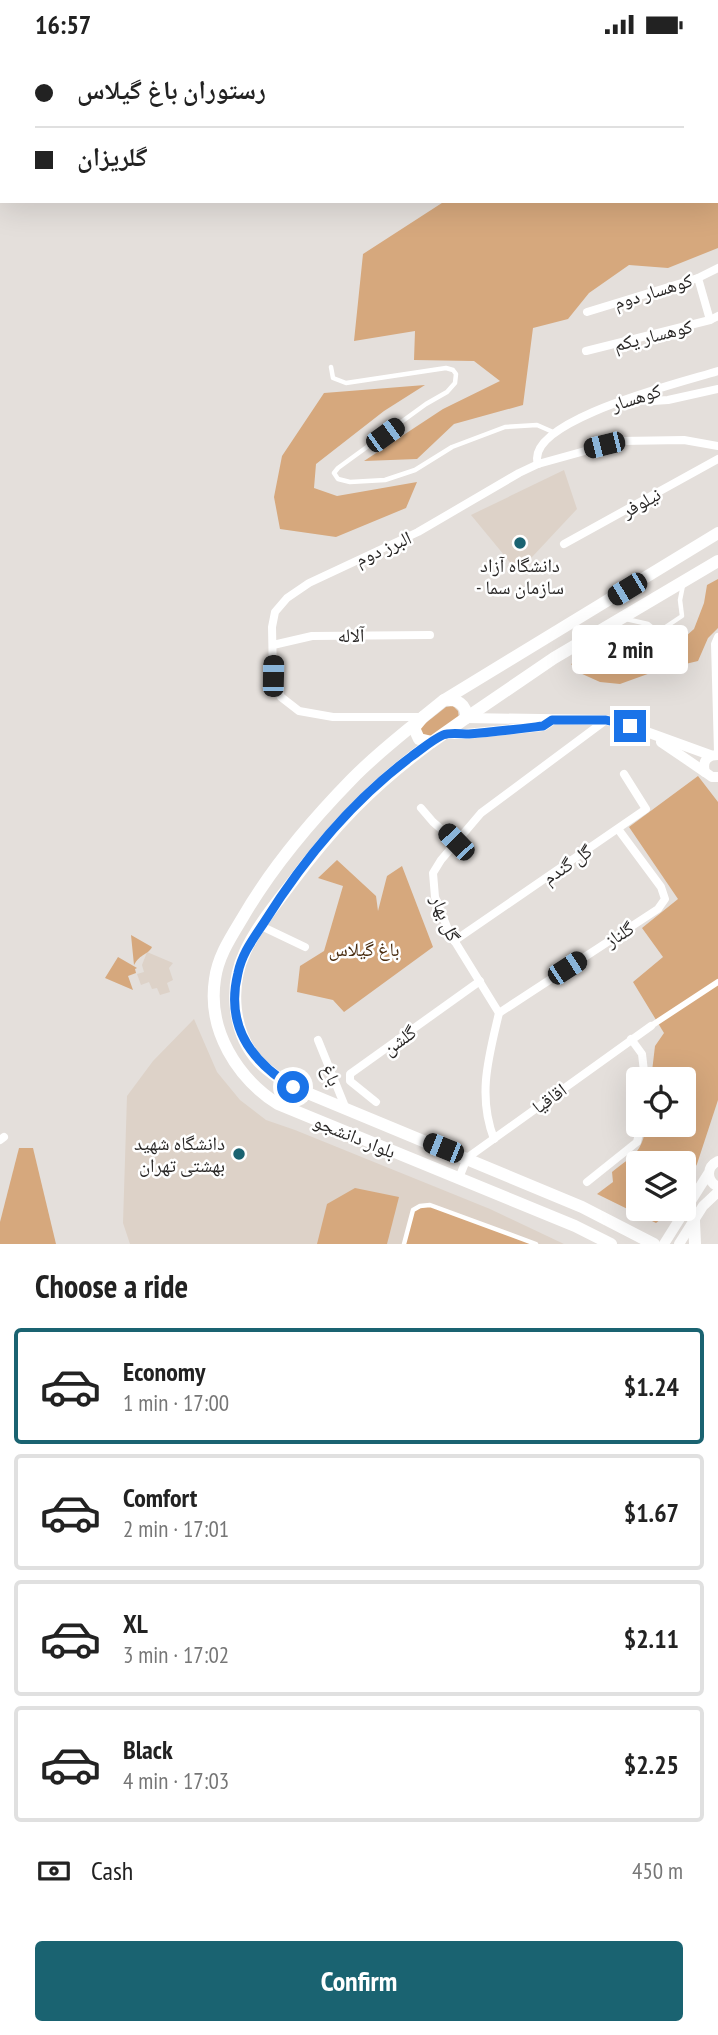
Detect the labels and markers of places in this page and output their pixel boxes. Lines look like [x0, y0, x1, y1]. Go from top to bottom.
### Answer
marker: دانشگاه آزاد - سازمان سما [512, 535, 528, 551]
place label: دانشگاه آزاد - سازمان سما [476, 553, 564, 599]
place label: دانشگاه شهید بهشتی تهران [134, 1131, 225, 1177]
marker: دانشگاه شهید بهشتی تهران [231, 1146, 247, 1162]

